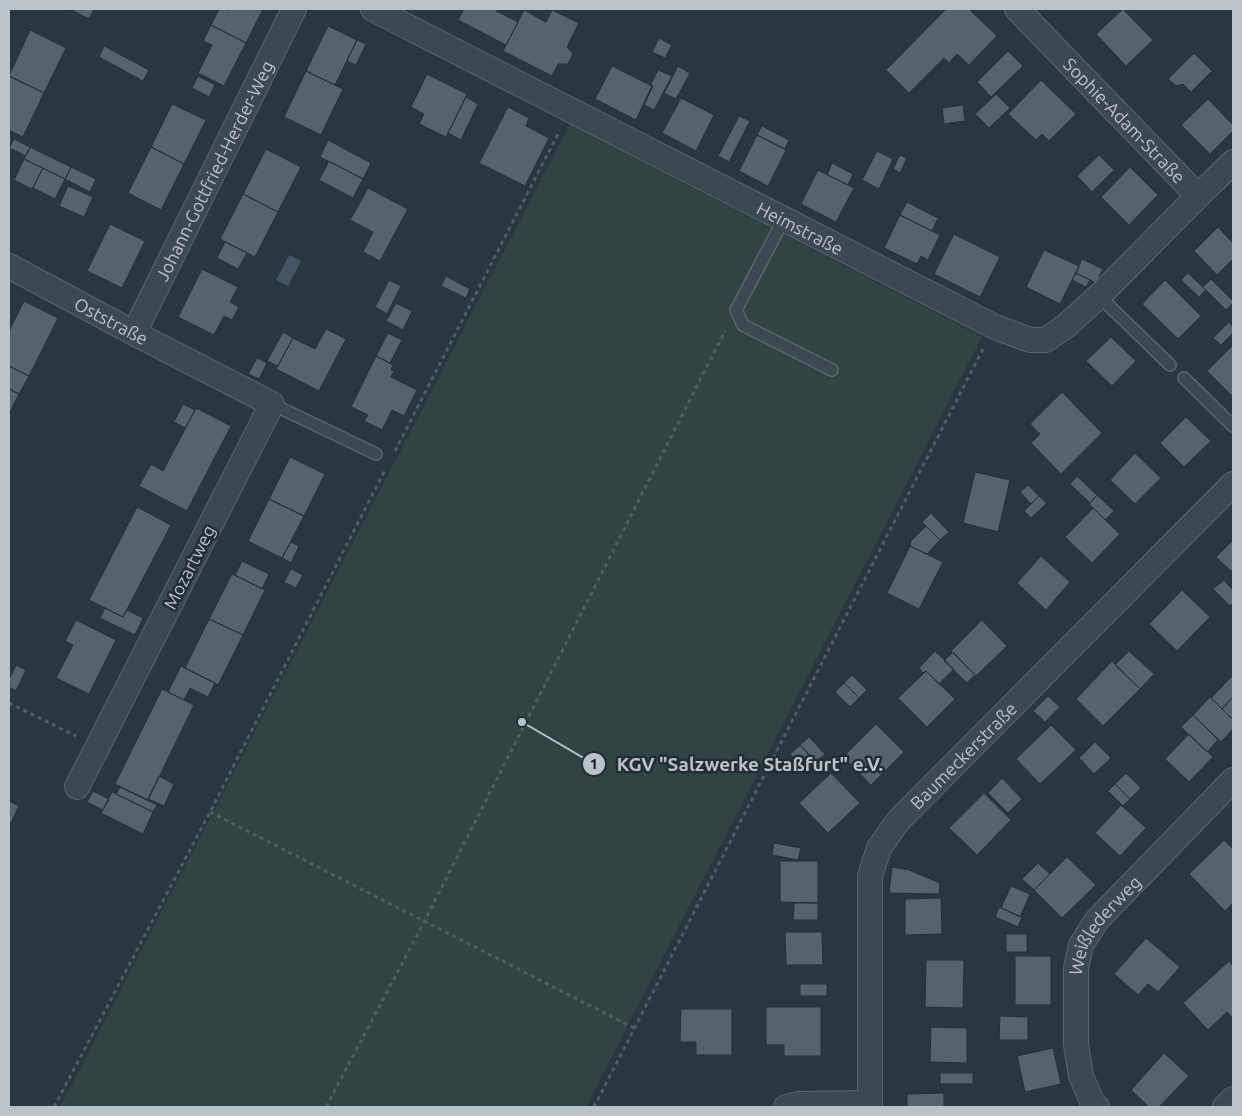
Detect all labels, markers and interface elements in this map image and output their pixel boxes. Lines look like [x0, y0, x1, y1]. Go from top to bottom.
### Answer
street label: Sophie-Adam-Straße [1060, 54, 1190, 187]
street label: Johann-Gottfried-Herder-Weg [151, 57, 277, 284]
street label: Heimstraße [754, 198, 847, 258]
street label: Oststraße [71, 293, 151, 349]
street label: Mozartweg [159, 522, 219, 612]
street label: Baumeckerstraße [906, 698, 1020, 813]
callout: KGV "Salzwerke Staßfurt" e.V. [582, 747, 893, 781]
text: KGV "Salzwerke Staßfurt" e.V. [617, 753, 883, 775]
text: 1 [590, 755, 598, 772]
street label: Weißlederweg [1065, 871, 1145, 977]

